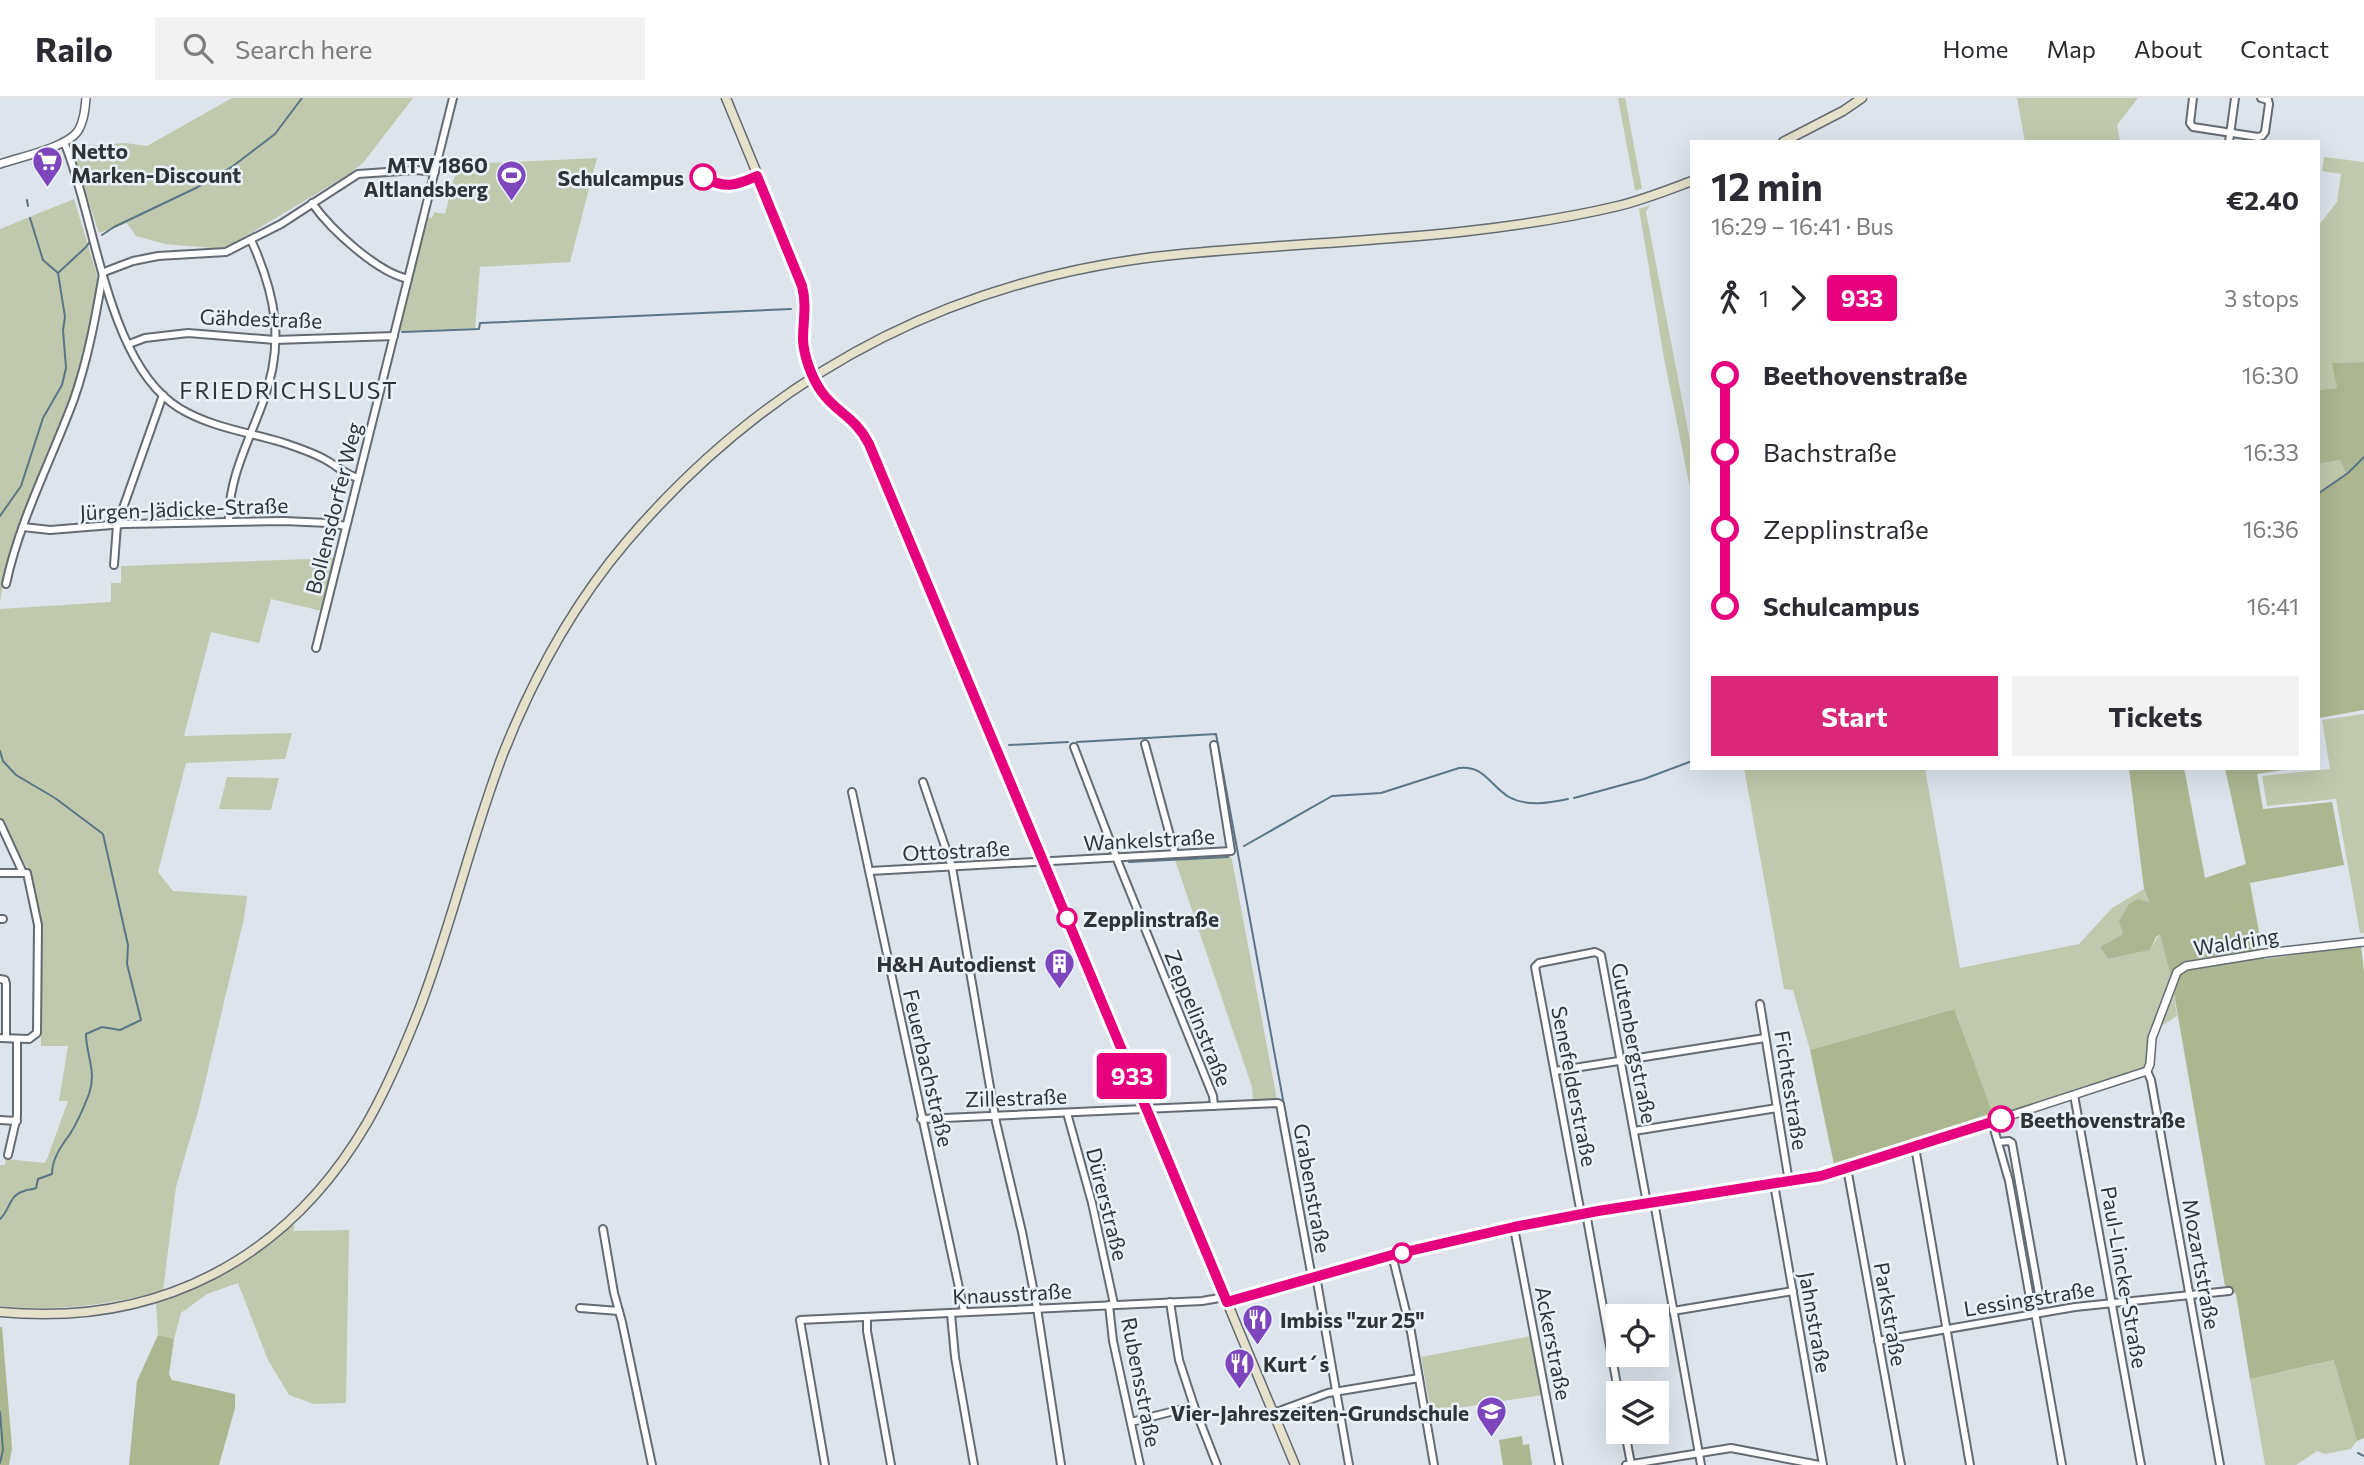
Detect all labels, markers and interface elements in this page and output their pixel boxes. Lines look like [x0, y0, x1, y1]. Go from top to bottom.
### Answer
search box [155, 17, 645, 80]
text: Railo [35, 28, 113, 69]
icon: search [179, 29, 217, 67]
text: Search here [235, 33, 372, 64]
text: Home [1943, 34, 2009, 63]
text: Map [2047, 34, 2096, 63]
text: About [2134, 34, 2202, 63]
text: Contact [2240, 34, 2329, 63]
place label: Netto Marken-Discount [71, 138, 241, 187]
supermarket icon: Netto Marken-Discount [31, 145, 65, 189]
place label: MTV 1860 Altlandsberg [364, 152, 488, 201]
sports icon: MTV 1860 Altlandsberg [494, 159, 528, 203]
text: 12 min [1711, 162, 1823, 209]
marker: Schulcampus [690, 164, 716, 190]
place label: Schulcampus [558, 165, 684, 190]
text: €2.40 [2226, 184, 2299, 215]
text: 16:29 – 16:41 · Bus [1711, 212, 1894, 240]
icon: walk [1711, 279, 1749, 317]
icon: forward [1779, 279, 1817, 317]
text: 933 [1841, 283, 1883, 312]
text: 1 [1759, 284, 1769, 312]
text: 3 stops [2224, 284, 2299, 312]
street label: Gähdestraße [199, 303, 323, 333]
text: Beethovenstraße [1763, 359, 1968, 390]
text: 16:30 [2242, 361, 2299, 389]
district label: FRIEDRICHSLUST [179, 376, 399, 404]
street label: Bollensdorfer Weg [300, 419, 366, 597]
text: Bachstraße [1763, 436, 1897, 467]
text: 16:33 [2244, 438, 2299, 466]
street label: Jürgen-Jädicke-Straße [79, 492, 289, 524]
text: Zepplinstraße [1763, 513, 1929, 544]
text: 16:36 [2243, 515, 2299, 543]
text: Schulcampus [1763, 590, 1920, 621]
text: 16:41 [2247, 592, 2299, 620]
button: Start [1711, 676, 1998, 756]
button: Tickets [2012, 676, 2299, 756]
street label: Wankelstraße [1083, 823, 1215, 855]
street label: Ottostraße [902, 835, 1010, 865]
place label: Zepplinstraße [1083, 906, 1219, 931]
marker: Zepplinstraße [1057, 908, 1077, 928]
street label: Waldring [2192, 922, 2280, 960]
building icon: H&H Autodienst [1042, 946, 1076, 990]
street label: Zeppelinstraße [1160, 946, 1238, 1090]
place label: H&H Autodienst [876, 951, 1036, 976]
street label: Gutenbergstraße [1607, 961, 1663, 1125]
street label: Feuerbachstraße [899, 987, 959, 1149]
street label: Senefelderstraße [1547, 1004, 1603, 1168]
street label: Fichtestraße [1770, 1029, 1814, 1151]
line badge: 933 [1092, 1053, 1172, 1099]
text: 933 [1111, 1061, 1153, 1090]
street label: Zillestraße [964, 1083, 1068, 1111]
marker: Beethovenstraße [1988, 1106, 2014, 1132]
place label: Beethovenstraße [2020, 1107, 2185, 1132]
street label: Grabenstraße [1289, 1121, 1337, 1255]
street label: Dürerstraße [1082, 1145, 1134, 1263]
street label: Paul-Lincke-Straße [2097, 1184, 2153, 1370]
street label: Mozartstraße [2178, 1197, 2226, 1331]
unlabelled marker [1392, 1243, 1412, 1263]
street label: Parkstraße [1870, 1260, 1912, 1368]
street label: Jahnstraße [1795, 1269, 1837, 1375]
street label: Lessingstraße [1962, 1275, 2096, 1321]
street label: Knausstraße [952, 1277, 1072, 1309]
street label: Ackerstraße [1531, 1284, 1577, 1402]
restaurant icon: Imbiss "zur 25" [1240, 1302, 1274, 1346]
map controls [1606, 1304, 1669, 1444]
button: locate [1606, 1304, 1669, 1367]
place label: Imbiss "zur 25" [1280, 1307, 1425, 1332]
street label: Rubensstraße [1117, 1315, 1167, 1449]
restaurant icon: Kurt´s [1223, 1346, 1257, 1390]
place label: Kurt´s [1263, 1351, 1329, 1376]
button: layers [1606, 1381, 1669, 1444]
school or university icon: Vier-Jahreszeiten-Grundschule [1475, 1395, 1509, 1439]
place label: Vier-Jahreszeiten-Grundschule [1171, 1400, 1469, 1425]

